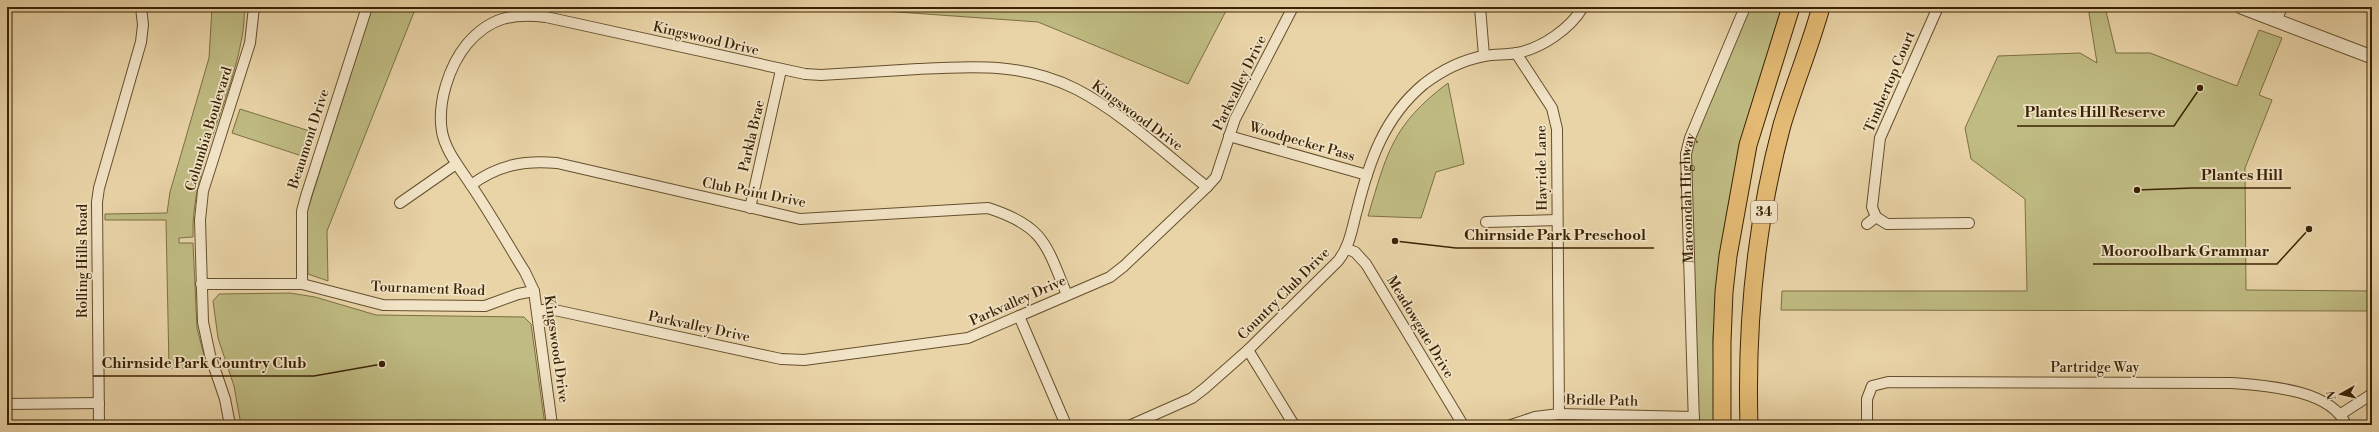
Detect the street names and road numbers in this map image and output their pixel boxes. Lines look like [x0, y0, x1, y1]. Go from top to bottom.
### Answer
street label: Kingswood Drive [651, 18, 761, 60]
street label: Timbertop Court [1860, 28, 1920, 136]
street label: Parkvalley Drive [1209, 32, 1271, 134]
street label: Columbia Boulevard [182, 65, 237, 193]
street label: Kingswood Drive [1088, 77, 1186, 155]
street label: Beaumont Drive [284, 87, 334, 192]
street label: Parkla Brae [735, 98, 769, 174]
street label: Woodpecker Pass [1246, 118, 1357, 166]
street label: Hayride Lane [1532, 125, 1552, 211]
street label: Maroondah Highway [1676, 130, 1700, 264]
street label: Club Point Drive [700, 174, 808, 212]
road number: 34 [1751, 201, 1777, 223]
street label: Rolling Hills Road [74, 204, 92, 318]
street label: Country Club Drive [1234, 244, 1334, 344]
street label: Parkvalley Drive [967, 272, 1069, 330]
street label: Meadowgate Drive [1382, 272, 1458, 382]
street label: Tournament Road [371, 278, 485, 300]
street label: Kingswood Drive [540, 294, 572, 404]
street label: Parkvalley Drive [646, 307, 752, 347]
street label: Partridge Way [2051, 359, 2140, 377]
street label: Bridle Path [1565, 391, 1639, 411]

